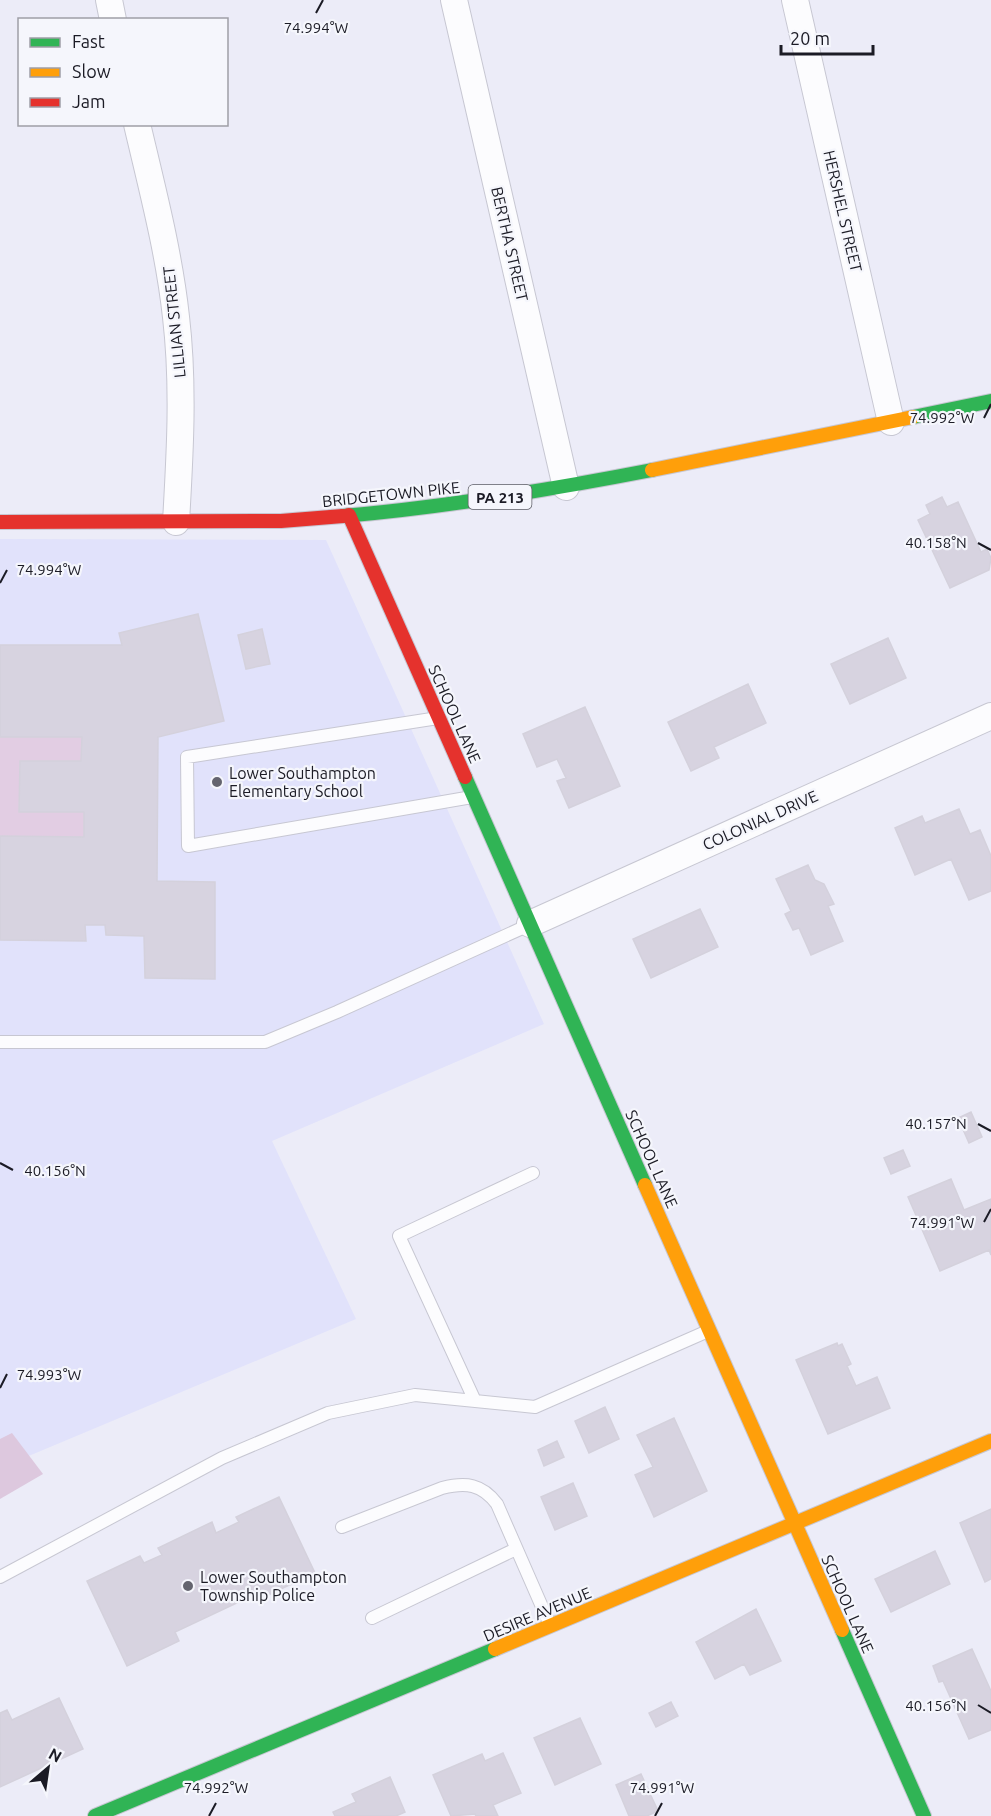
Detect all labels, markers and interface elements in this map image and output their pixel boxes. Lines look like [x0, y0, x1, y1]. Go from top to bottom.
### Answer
legend [18, 18, 228, 126]
scale bar [781, 18, 872, 56]
text: 74.994°W [284, 19, 348, 36]
text: 20 m [790, 28, 830, 48]
text: Fast [72, 31, 105, 51]
text: Slow [72, 61, 111, 81]
text: Jam [72, 91, 106, 111]
street label: HERSHEL STREET [820, 148, 866, 274]
street label: BERTHA STREET [488, 185, 532, 303]
street label: LILLIAN STREET [159, 265, 189, 379]
text: 74.992°W [910, 409, 974, 426]
street label: BRIDGETOWN PIKE [321, 478, 461, 510]
road number: PA 213 [468, 485, 532, 509]
text: 40.158°N [905, 534, 967, 551]
text: 74.994°W [17, 561, 81, 578]
street label: SCHOOL LANE [425, 662, 485, 766]
place label: Lower Southampton Elementary School [229, 764, 376, 800]
marker: Lower Southampton Elementary School [210, 775, 224, 789]
street label: COLONIAL DRIVE [700, 786, 820, 854]
street label: SCHOOL LANE [622, 1107, 682, 1211]
text: 40.157°N [905, 1115, 967, 1132]
text: 40.156°N [24, 1162, 86, 1179]
text: 74.991°W [910, 1214, 974, 1231]
text: 74.993°W [17, 1366, 81, 1383]
street label: SCHOOL LANE [818, 1552, 878, 1656]
place label: Lower Southampton Township Police [200, 1568, 347, 1604]
marker: Lower Southampton Township Police [181, 1579, 195, 1593]
street label: DESIRE AVENUE [480, 1583, 594, 1645]
text: 40.156°N [905, 1697, 967, 1714]
north arrow [18, 1738, 78, 1798]
text: N [46, 1744, 65, 1766]
text: 74.992°W [184, 1779, 248, 1796]
text: 74.991°W [630, 1779, 694, 1796]

